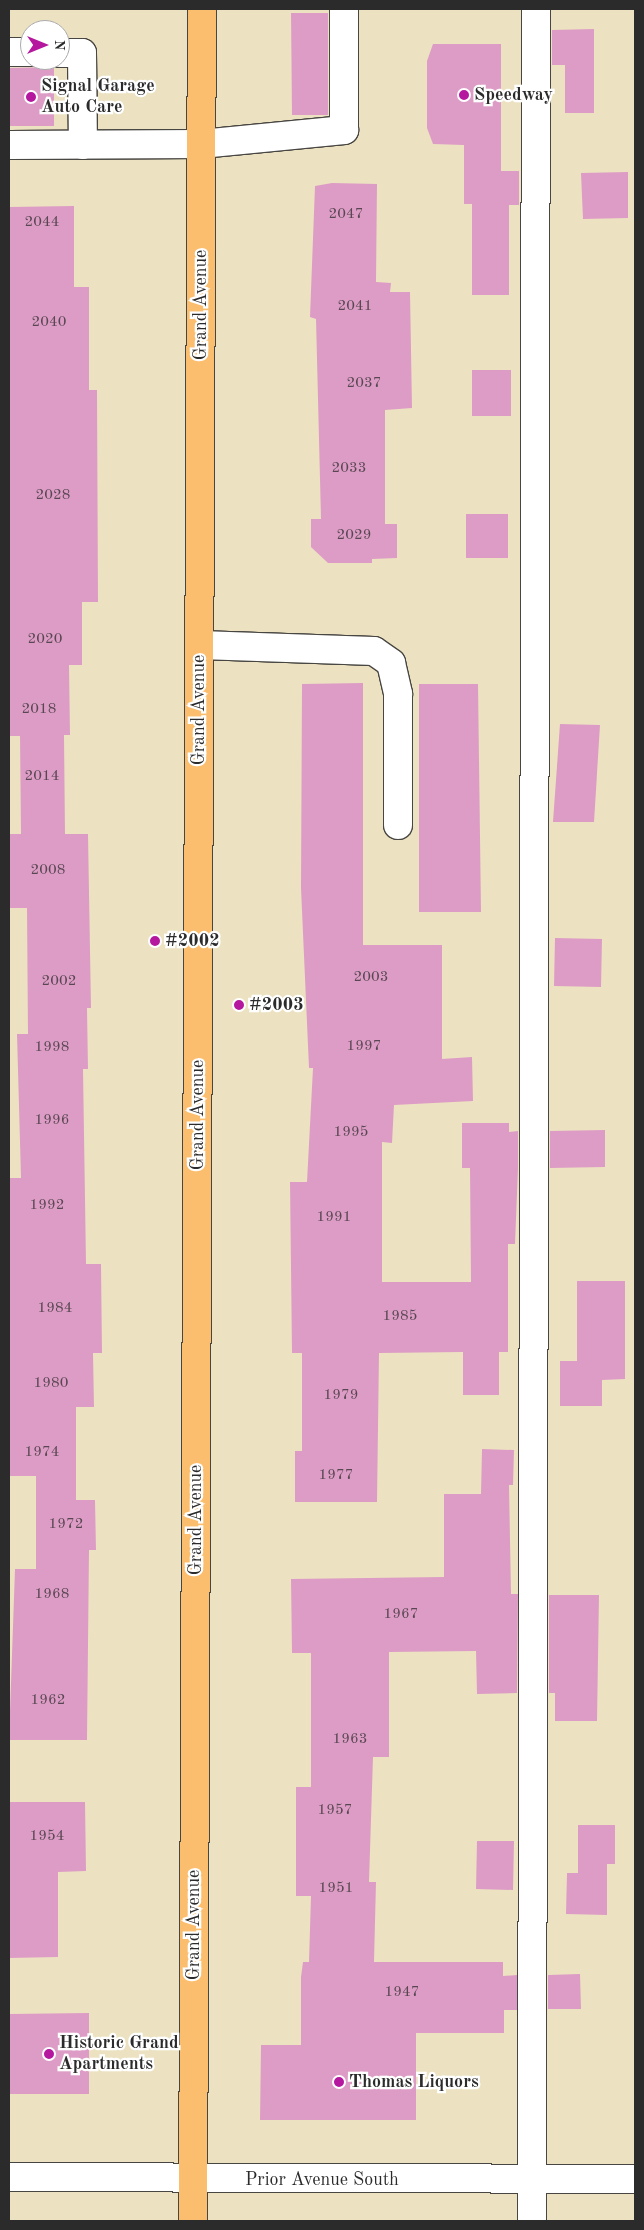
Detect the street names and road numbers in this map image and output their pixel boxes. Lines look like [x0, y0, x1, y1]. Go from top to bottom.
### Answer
street label: Grand Avenue [190, 250, 212, 360]
street label: Grand Avenue [188, 655, 210, 765]
street label: Grand Avenue [187, 1060, 209, 1170]
street label: Grand Avenue [185, 1465, 207, 1575]
street label: Grand Avenue [183, 1870, 205, 1980]
street label: Prior Avenue South [245, 2169, 399, 2191]

